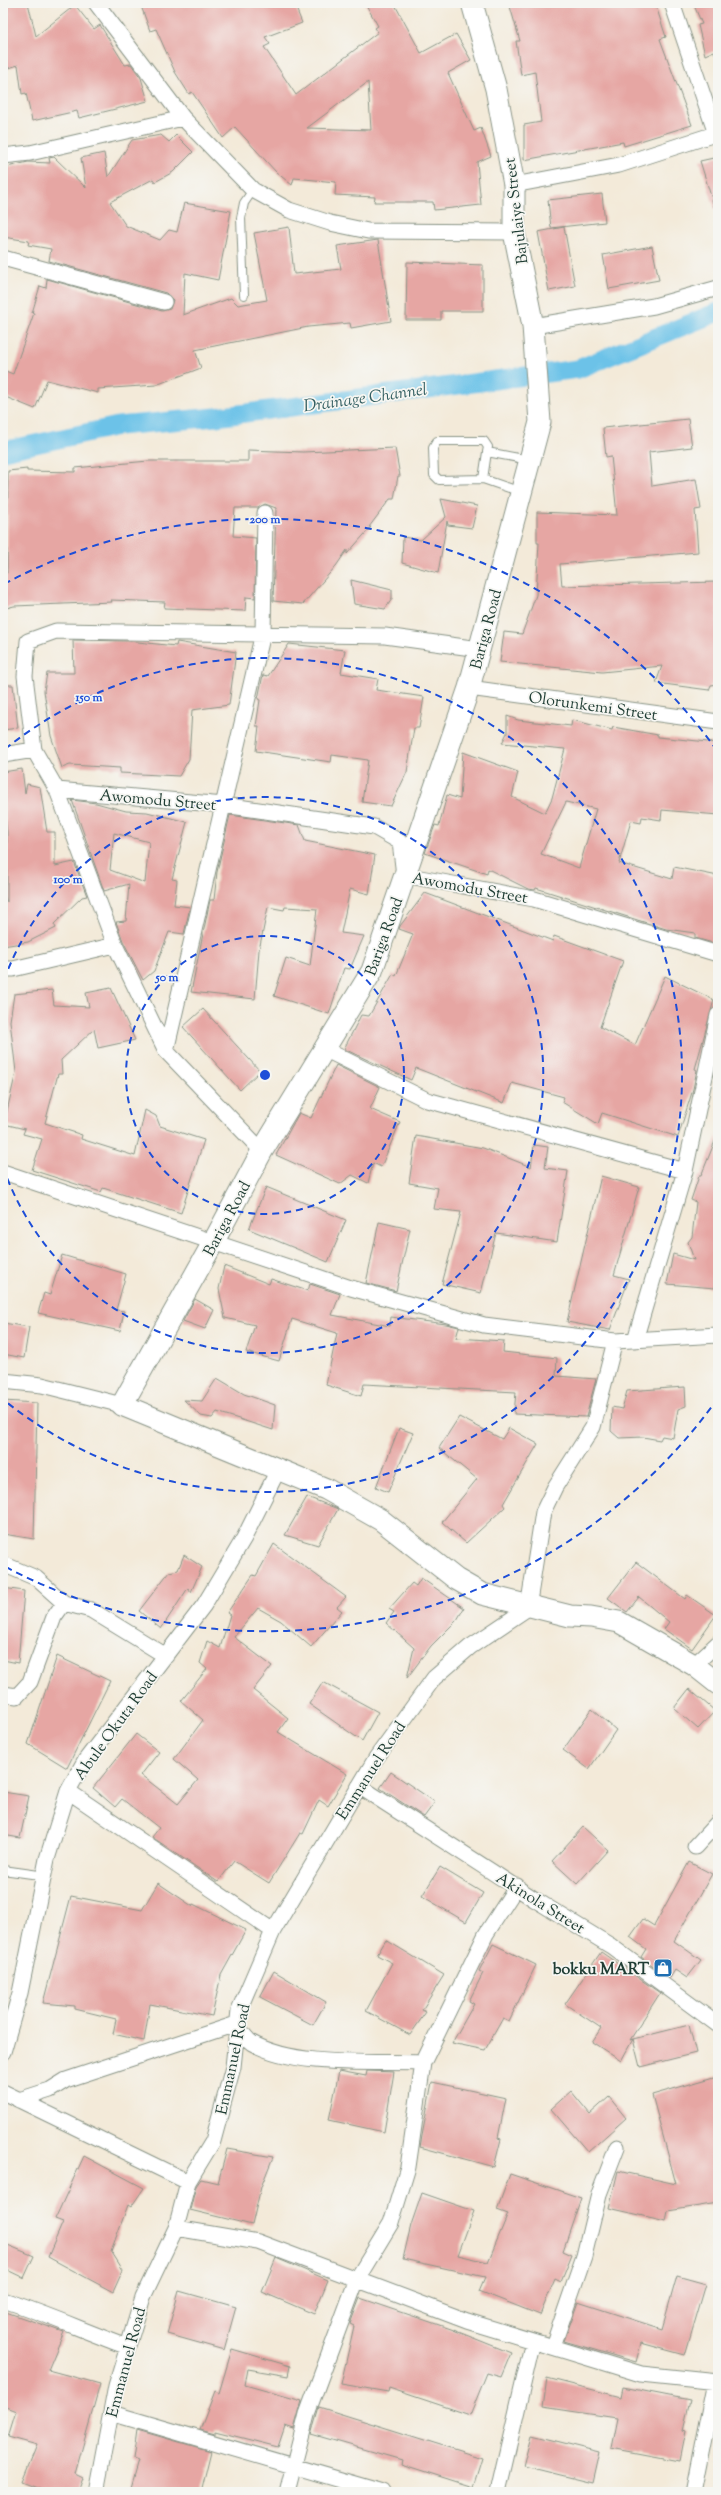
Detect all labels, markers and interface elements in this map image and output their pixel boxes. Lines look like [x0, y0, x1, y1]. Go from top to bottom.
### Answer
street label: Bajulaiye Street [499, 156, 535, 265]
water label: Drainage Channel [302, 378, 429, 420]
text: 200 m [250, 511, 280, 529]
street label: Bariga Road [466, 587, 509, 672]
street label: Olorunkemi Street [527, 687, 659, 728]
text: 150 m [74, 689, 103, 707]
street label: Awomodu Street [98, 785, 218, 818]
street label: Awomodu Street [410, 868, 530, 911]
text: 100 m [52, 871, 83, 889]
street label: Bariga Road [360, 894, 410, 979]
text: 50 m [155, 969, 179, 987]
centre of rings [258, 1068, 272, 1082]
street label: Bariga Road [199, 1177, 258, 1261]
street label: Abule Okuta Road [70, 1667, 164, 1786]
street label: Emmanuel Road [332, 1718, 413, 1825]
street label: Akinola Street [491, 1868, 589, 1941]
shop icon: bokku MART [652, 1957, 674, 1979]
place label: bokku MART [552, 1959, 650, 1982]
street label: Emmanuel Road [211, 2002, 257, 2117]
street label: Emmanuel Road [102, 2305, 153, 2420]

